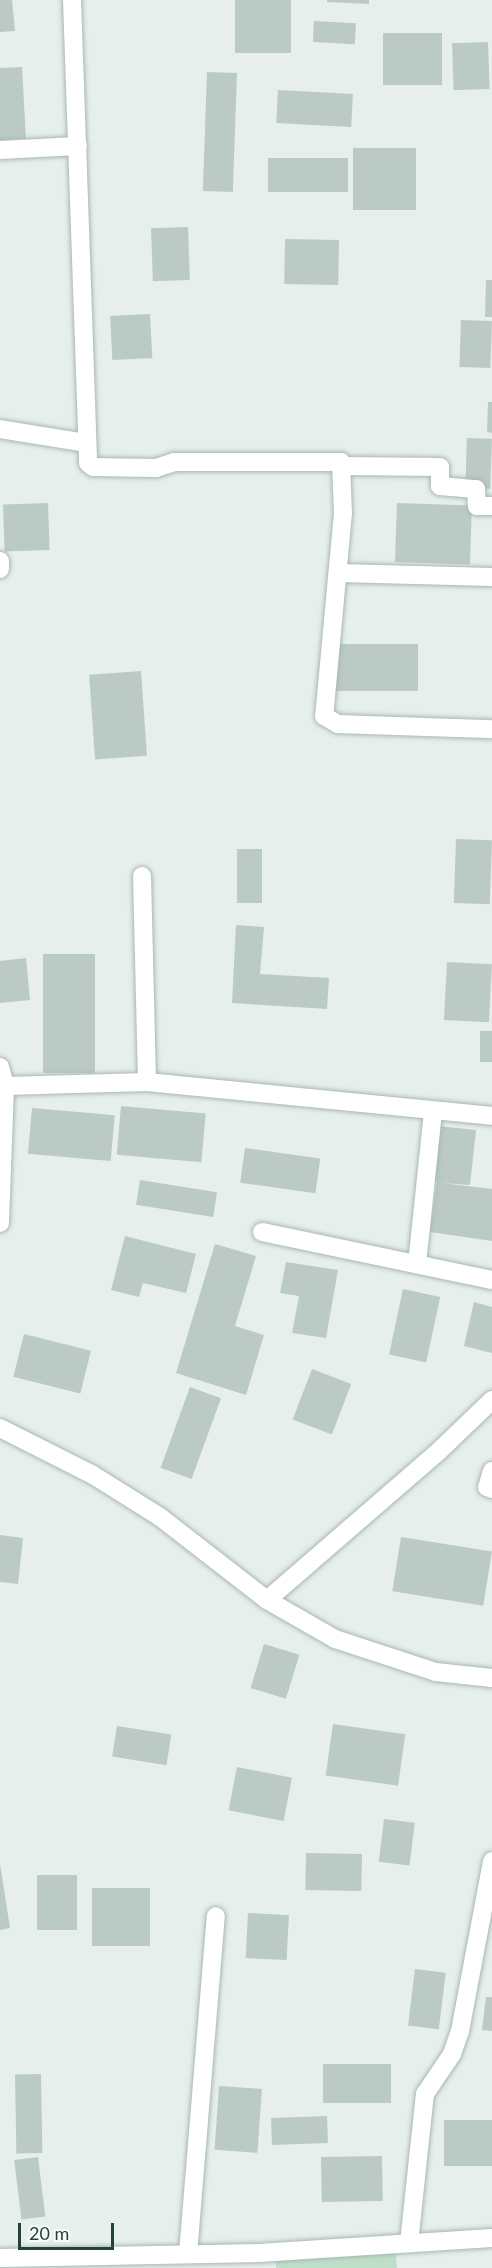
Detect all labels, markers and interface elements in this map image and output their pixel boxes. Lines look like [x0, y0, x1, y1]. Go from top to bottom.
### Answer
scale bar [21, 2211, 117, 2249]
text: 20 m [29, 2222, 69, 2244]

